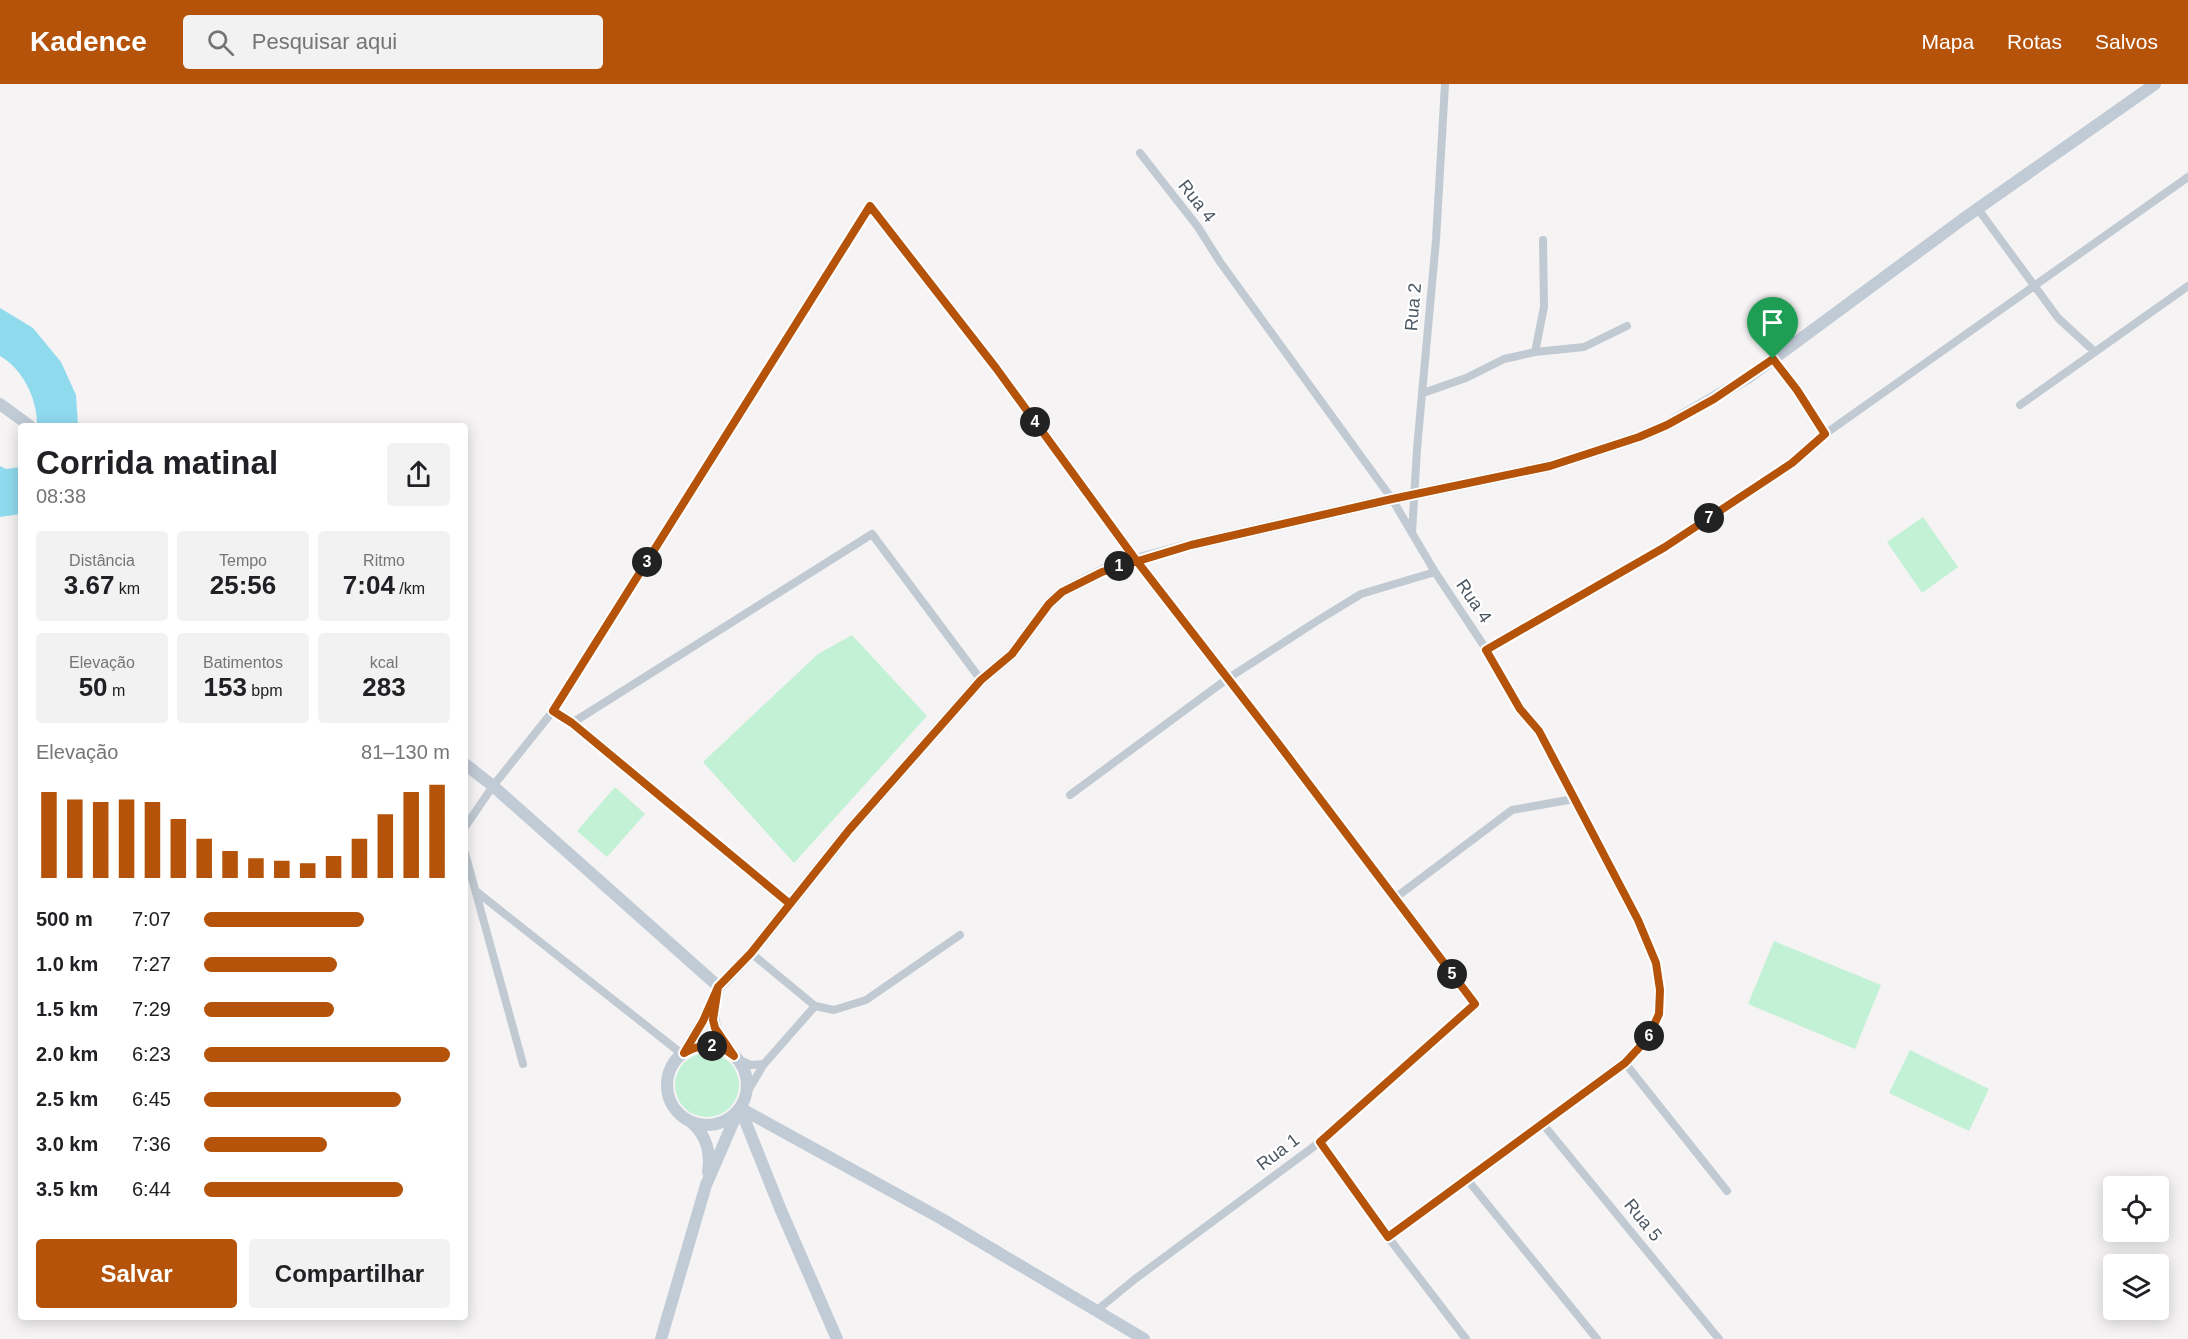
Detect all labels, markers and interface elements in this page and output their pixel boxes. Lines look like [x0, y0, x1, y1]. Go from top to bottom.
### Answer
search box [183, 15, 603, 69]
text: Kadence [30, 26, 147, 57]
icon: search [204, 26, 237, 59]
text: Pesquisar aqui [252, 29, 397, 54]
text: Mapa [1922, 30, 1974, 53]
text: Rotas [2007, 30, 2062, 53]
text: Salvos [2095, 30, 2158, 53]
street label: Rua 4 [1174, 176, 1220, 226]
street label: Rua 2 [1401, 282, 1425, 332]
pin [1747, 297, 1798, 359]
icon: arrive [1756, 306, 1789, 339]
pin: 4 [1020, 407, 1050, 437]
text: 4 [1031, 413, 1039, 430]
button: share [387, 443, 450, 506]
text: Corrida matinal [36, 444, 278, 481]
text: 08:38 [36, 485, 86, 507]
pin: 7 [1694, 503, 1724, 533]
text: 7 [1705, 509, 1713, 526]
pin: 3 [632, 547, 662, 577]
pin: 1 [1104, 551, 1134, 581]
text: Distância [69, 552, 135, 569]
text: Tempo [219, 552, 267, 569]
text: Ritmo [363, 552, 405, 569]
text: 3 [643, 553, 651, 570]
text: 1 [1115, 557, 1123, 574]
text: 3.67 [64, 570, 114, 600]
text: 25:56 [210, 570, 276, 600]
text: 7:04 [343, 570, 395, 600]
street label: Rua 4 [1452, 575, 1496, 627]
text: km [114, 580, 140, 597]
text: /km [395, 580, 425, 597]
text: Elevação [69, 654, 135, 671]
text: Batimentos [203, 654, 283, 671]
text: kcal [370, 654, 398, 671]
text: 50 [79, 672, 108, 702]
text: 153 [204, 672, 247, 702]
text: 283 [362, 672, 406, 702]
text: m [108, 682, 125, 699]
text: bpm [247, 682, 282, 699]
text: Elevação [36, 741, 118, 763]
text: 81–130 m [361, 741, 450, 763]
text: 500 m [36, 908, 93, 930]
text: 7:07 [132, 908, 171, 930]
text: 1.0 km [36, 953, 98, 975]
text: 7:27 [132, 953, 171, 975]
pin: 5 [1437, 959, 1467, 989]
text: 5 [1448, 965, 1456, 982]
text: 1.5 km [36, 998, 98, 1020]
text: 7:29 [132, 998, 171, 1020]
pin: 6 [1634, 1021, 1664, 1051]
text: 6 [1645, 1027, 1653, 1044]
pin: 2 [697, 1031, 727, 1061]
text: 2 [708, 1037, 716, 1054]
text: 2.0 km [36, 1043, 98, 1065]
text: 6:23 [132, 1043, 171, 1065]
text: 2.5 km [36, 1088, 98, 1110]
text: 6:45 [132, 1088, 171, 1110]
street label: Rua 1 [1253, 1130, 1303, 1174]
text: 3.0 km [36, 1133, 98, 1155]
text: 7:36 [132, 1133, 171, 1155]
map controls [2103, 1176, 2169, 1320]
button: locate [2103, 1176, 2169, 1242]
text: 3.5 km [36, 1178, 98, 1200]
text: 6:44 [132, 1178, 171, 1200]
street label: Rua 5 [1620, 1195, 1666, 1245]
button: Salvar [36, 1239, 237, 1308]
button: Compartilhar [249, 1239, 450, 1308]
button: layers [2103, 1254, 2169, 1320]

